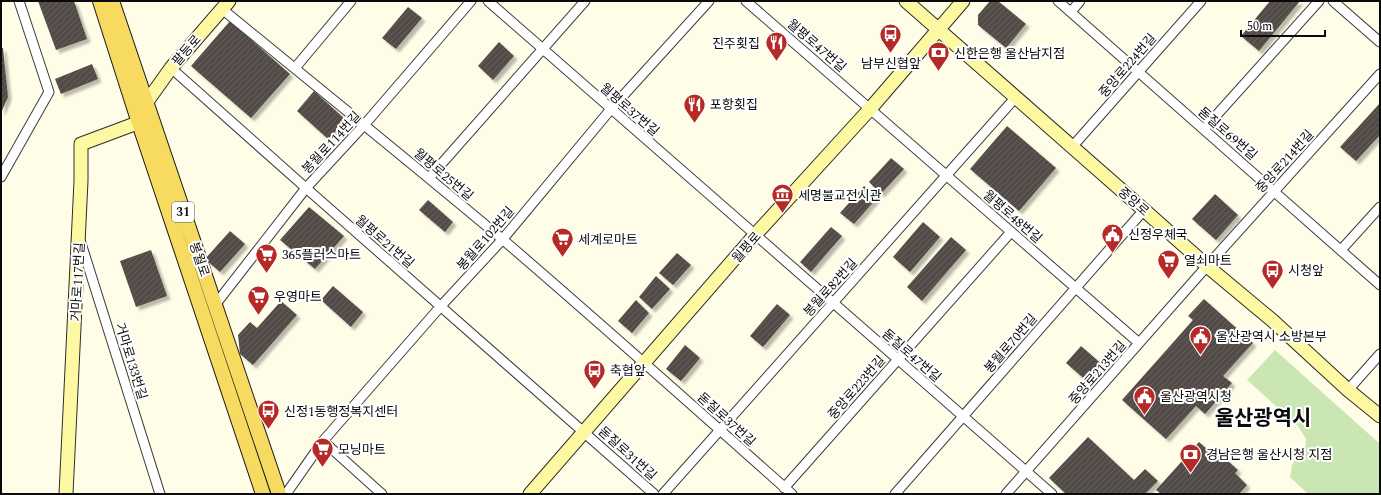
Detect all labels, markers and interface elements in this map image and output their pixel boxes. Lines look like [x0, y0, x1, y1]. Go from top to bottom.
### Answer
scale bar [1241, 12, 1325, 38]
street label: 월평로47번길 [782, 14, 850, 77]
text: 50 m [1247, 17, 1272, 36]
bus stop icon: 남부신협앞 [878, 22, 904, 55]
street label: 중앙로224번길 [1094, 29, 1161, 102]
restaurant icon: 진주횟집 [763, 30, 789, 63]
street label: 팔등로 [167, 31, 206, 71]
place label: 진주횟집 [712, 34, 760, 54]
bank icon: 신한은행 울산남지점 [925, 40, 951, 73]
place label: 신한은행 울산남지점 [954, 44, 1065, 64]
place label: 남부신협앞 [861, 54, 921, 74]
street label: 월평로37번길 [595, 78, 663, 141]
restaurant icon: 포항횟집 [681, 91, 707, 124]
place label: 포항횟집 [710, 95, 758, 115]
street label: 돋질로69번길 [1193, 102, 1261, 165]
street label: 봉월로114번길 [297, 107, 366, 179]
street label: 중앙로214번길 [1251, 126, 1319, 198]
street label: 월평로25번길 [409, 144, 478, 206]
museum icon: 세명불교전시관 [769, 182, 795, 215]
street label: 중앙로 [1113, 182, 1153, 221]
street label: 월평로48번길 [978, 185, 1046, 248]
place label: 세명불교전시관 [798, 186, 882, 206]
road number: 31 [172, 202, 194, 222]
street label: 봉월로102번길 [452, 202, 519, 275]
street label: 월평로21번길 [350, 210, 418, 273]
public building icon: 신정우체국 [1099, 221, 1125, 254]
place label: 신정우체국 [1128, 225, 1188, 245]
supermarket icon: 세계로마트 [550, 226, 576, 259]
street label: 월평로 [727, 228, 766, 268]
place label: 세계로마트 [578, 230, 638, 250]
street label: 봉월로 [184, 239, 214, 280]
supermarket icon: 365플러스마트 [253, 241, 279, 274]
street label: 거마로117번길 [66, 242, 90, 322]
place label: 365플러스마트 [282, 245, 361, 265]
supermarket icon: 열쇠마트 [1155, 247, 1181, 280]
place label: 열쇠마트 [1184, 251, 1232, 271]
street label: 봉월로82번길 [799, 254, 863, 321]
bus stop icon: 시청앞 [1260, 257, 1286, 290]
place label: 시청앞 [1288, 261, 1324, 281]
supermarket icon: 우영마트 [246, 283, 272, 316]
place label: 우영마트 [274, 287, 322, 307]
street label: 봉월로70번길 [979, 310, 1042, 378]
street label: 거마로133번길 [110, 320, 152, 402]
public building icon: 울산광역시 소방본부 [1187, 323, 1213, 356]
street label: 돋질로47번길 [877, 324, 945, 387]
place label: 울산광역시 소방본부 [1216, 327, 1327, 347]
street label: 중앙로213번길 [1064, 336, 1131, 409]
street label: 중앙로223번길 [823, 351, 890, 424]
bus stop icon: 축협앞 [582, 357, 608, 390]
place label: 축협앞 [610, 361, 646, 381]
public building icon: 울산광역시청 [1132, 383, 1158, 416]
place label: 울산광역시청 [1160, 387, 1232, 407]
street label: 돋질로37번길 [693, 388, 760, 452]
bus stop icon: 신정1동행정복지센터 [256, 398, 282, 431]
place label: 신정1동행정복지센터 [284, 402, 398, 422]
district label: 울산광역시 [1215, 403, 1311, 435]
street label: 돋질로31번길 [594, 422, 661, 486]
supermarket icon: 모닝마트 [309, 436, 335, 469]
place label: 모닝마트 [338, 440, 386, 460]
bank icon: 경남은행 울산시청 지점 [1177, 441, 1203, 474]
place label: 경남은행 울산시청 지점 [1206, 445, 1332, 465]

